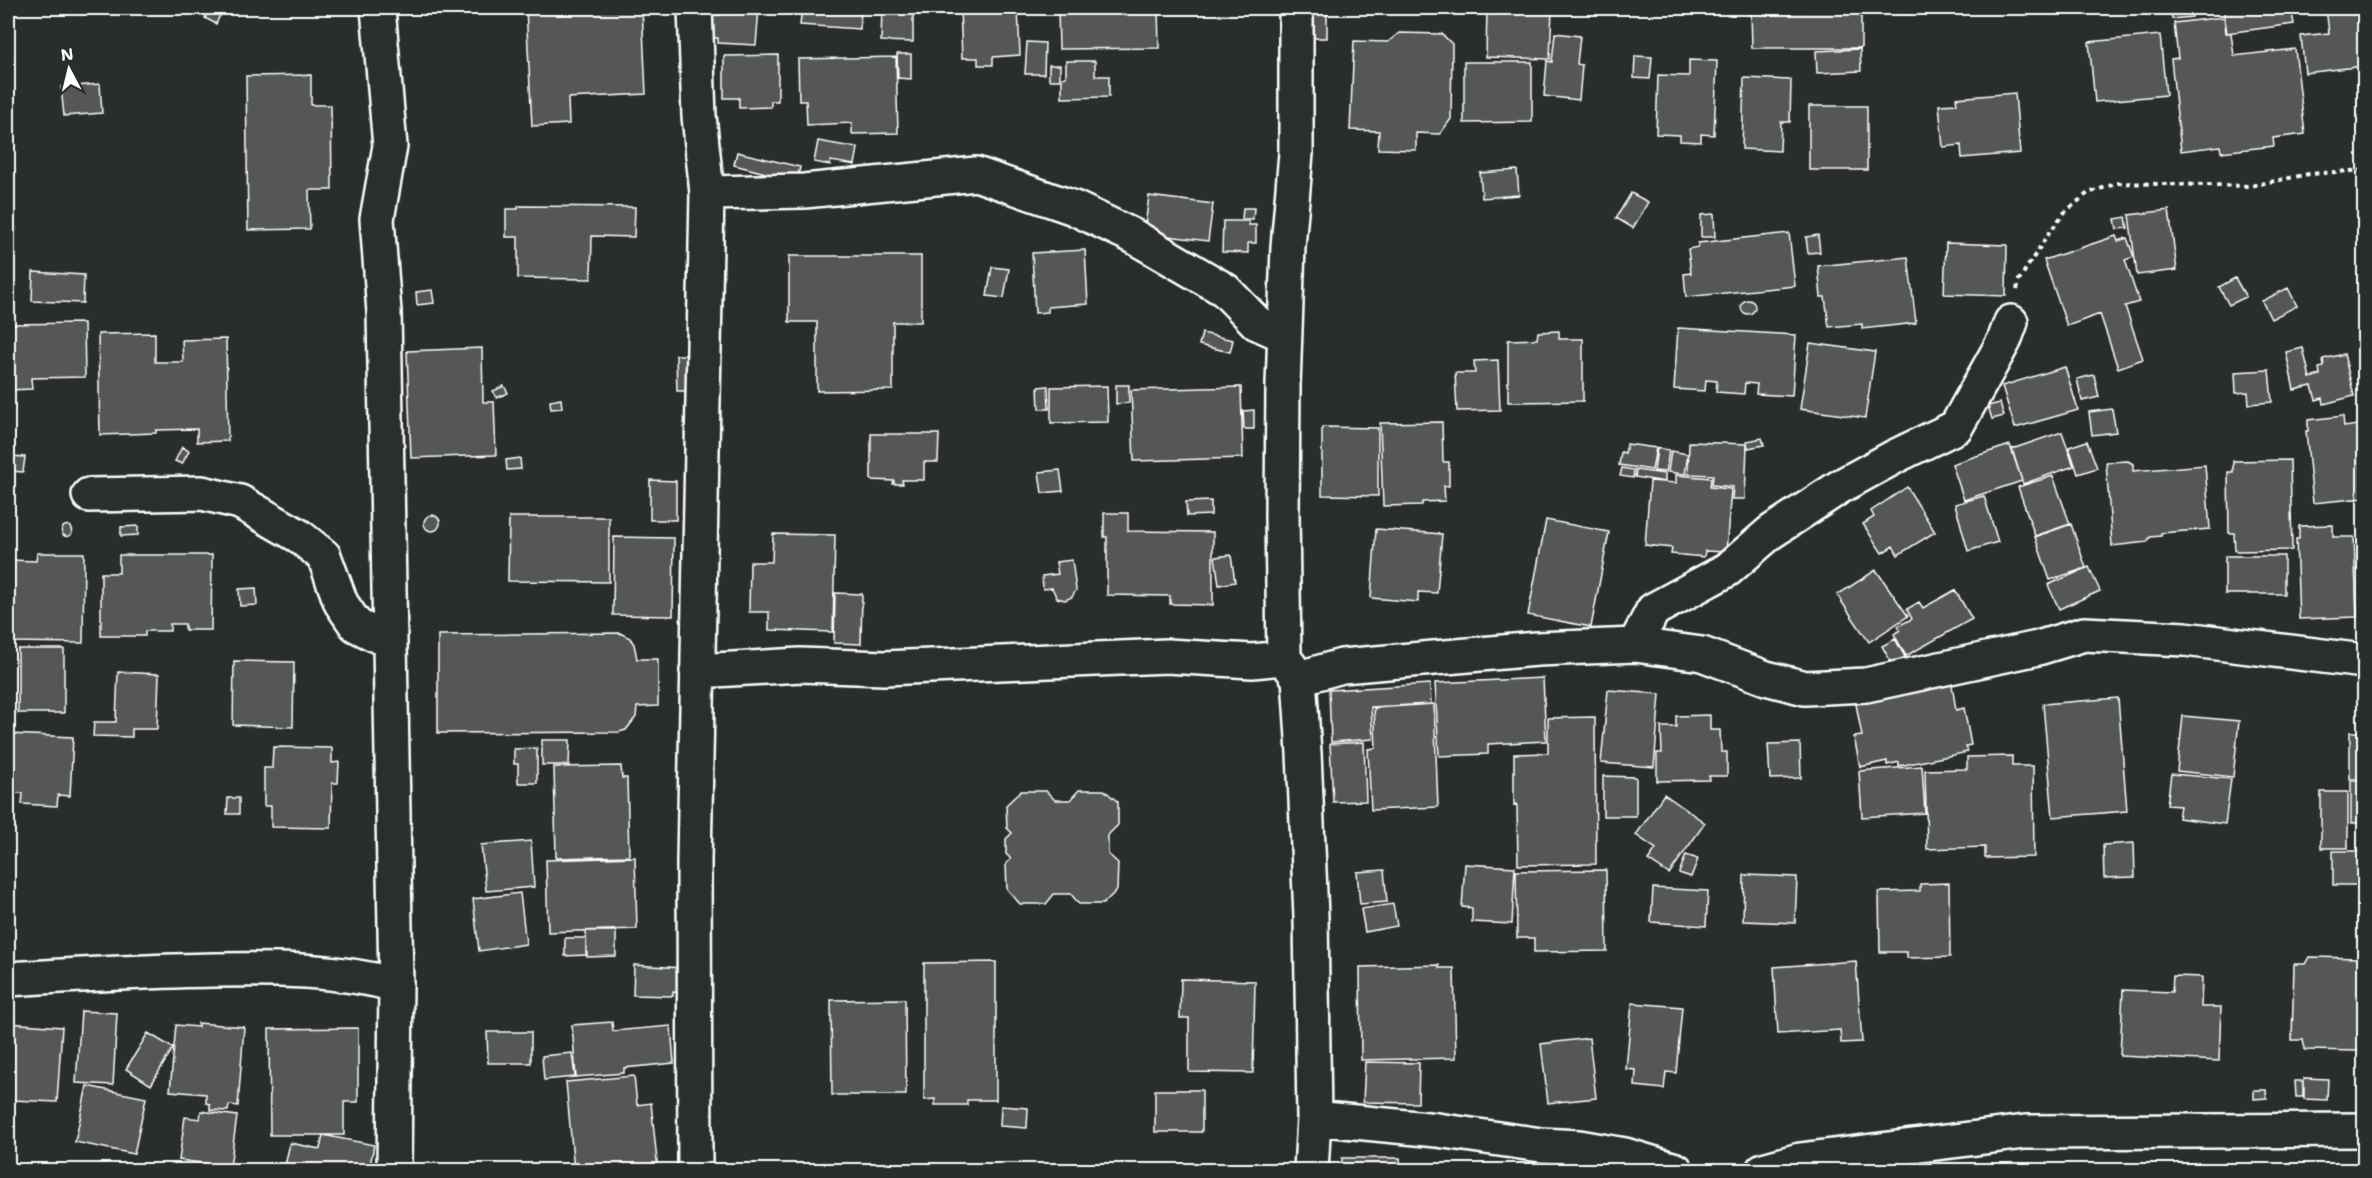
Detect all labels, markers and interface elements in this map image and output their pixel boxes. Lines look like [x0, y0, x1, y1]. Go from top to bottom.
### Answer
north arrow [39, 39, 99, 99]
text: N [60, 43, 75, 66]

